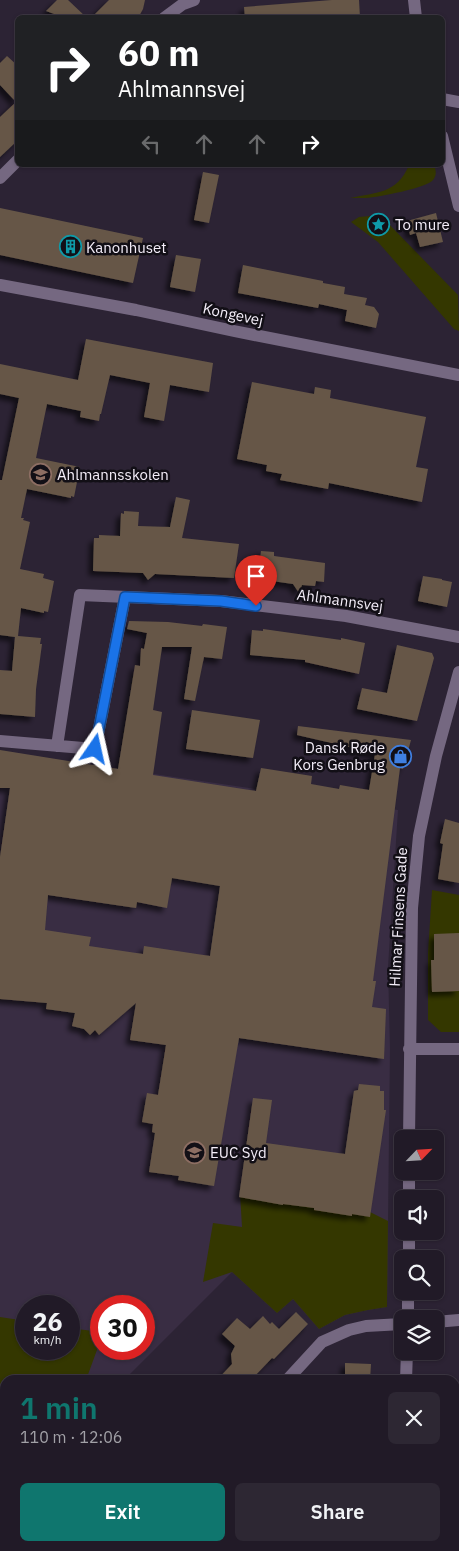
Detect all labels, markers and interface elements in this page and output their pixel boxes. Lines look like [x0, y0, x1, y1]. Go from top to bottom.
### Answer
text: 60 m [118, 30, 200, 76]
icon: right [35, 35, 100, 100]
text: Ahlmannsvej [118, 74, 245, 103]
icon: left [137, 130, 165, 158]
icon: ahead [190, 130, 218, 158]
icon: ahead [243, 130, 271, 158]
icon: right [296, 130, 324, 158]
place icon: To mure [367, 212, 391, 236]
place label: To mure [395, 215, 450, 234]
building icon: Kanonhuset [58, 235, 82, 259]
place label: Kanonhuset [86, 238, 167, 257]
street label: Kongevej [201, 298, 265, 330]
school or university icon: Ahlmannsskolen [29, 462, 53, 486]
place label: Ahlmannsskolen [57, 465, 169, 484]
pin [235, 555, 277, 606]
icon: arrive [242, 562, 270, 590]
street label: Ahlmannsvej [296, 585, 384, 615]
position arrow [68, 722, 120, 774]
place label: Dansk Røde Kors Genbrug [293, 738, 385, 774]
shop icon: Dansk Røde Kors Genbrug [389, 744, 413, 768]
street label: Hilmar Finsens Gade [385, 847, 411, 987]
north arrow [394, 1130, 444, 1180]
map controls [394, 1130, 444, 1360]
school or university icon: EUC Syd [182, 1140, 206, 1164]
place label: EUC Syd [210, 1143, 267, 1162]
button: sound [394, 1190, 444, 1240]
button: search [394, 1250, 444, 1300]
speed limit sign: 30 [90, 1295, 155, 1360]
text: 26 [32, 1305, 63, 1338]
button: layers [394, 1310, 444, 1360]
text: km/h [33, 1332, 62, 1347]
text: 1 min [20, 1388, 98, 1427]
button: close [388, 1392, 440, 1444]
text: 110 m · 12:06 [20, 1427, 122, 1447]
button: Exit [20, 1483, 225, 1541]
button: Share [235, 1483, 440, 1541]

